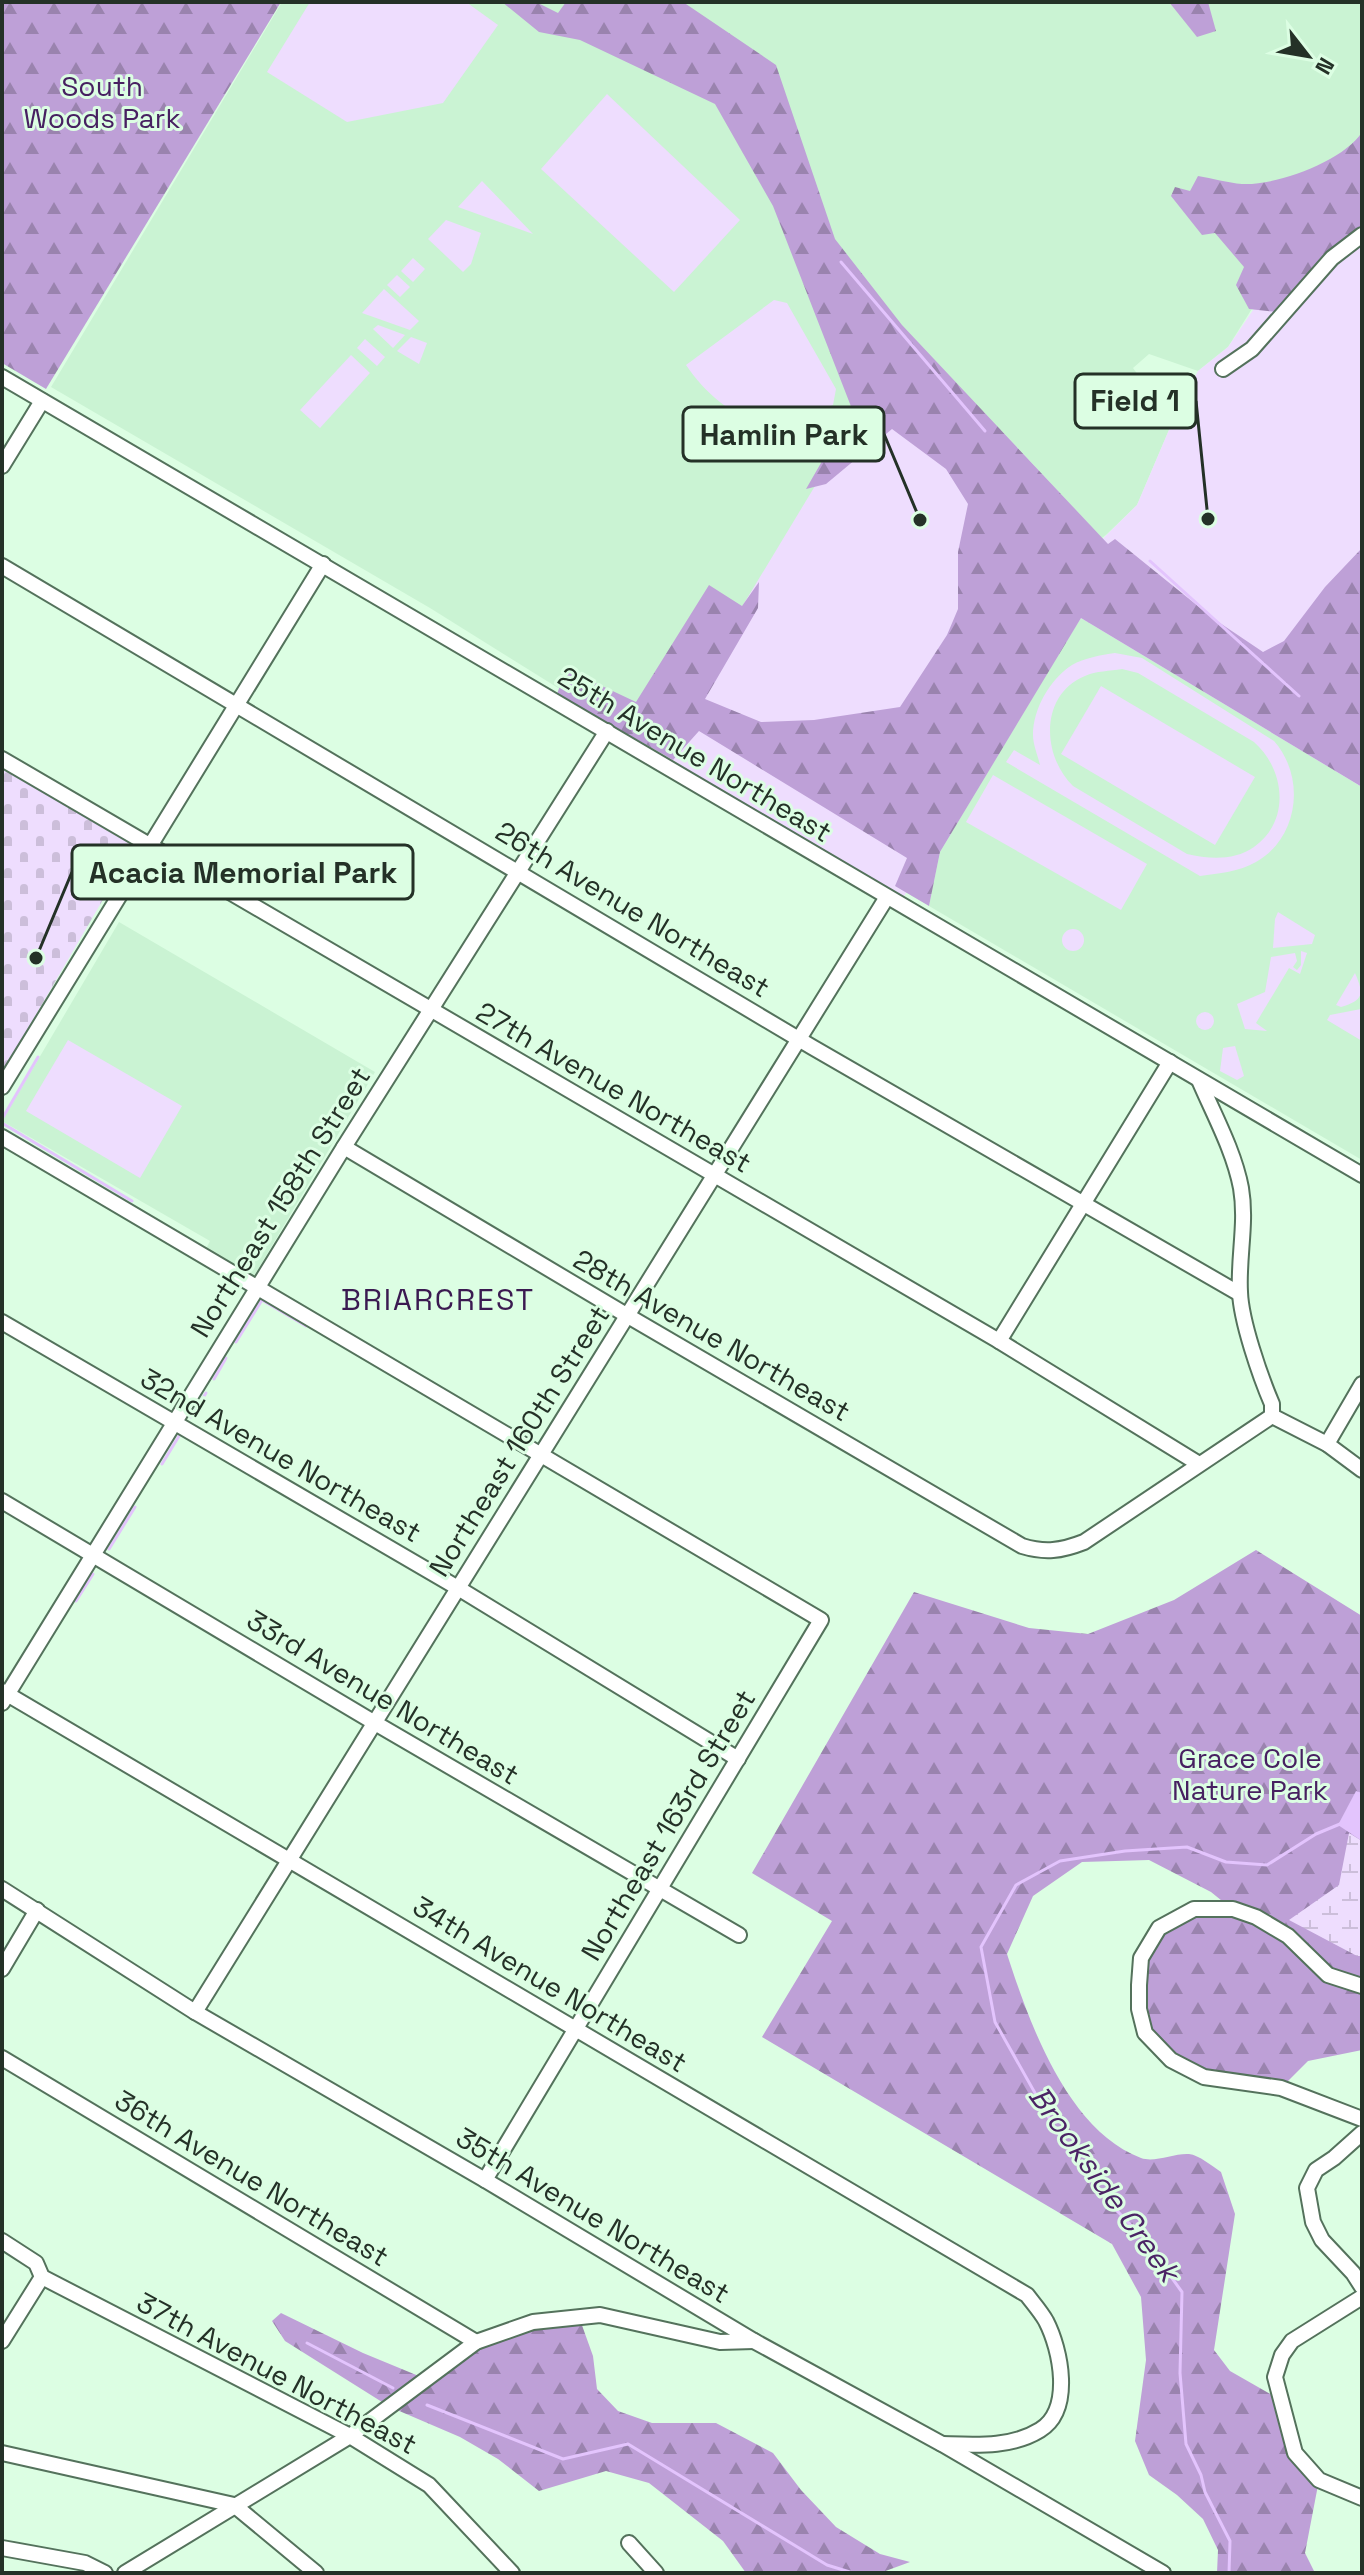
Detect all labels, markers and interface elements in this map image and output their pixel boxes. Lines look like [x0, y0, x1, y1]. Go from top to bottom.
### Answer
north arrow [1268, 16, 1348, 96]
text: N [1309, 53, 1341, 80]
park label: South Woods Park [24, 68, 180, 136]
callout: Field 1 [1075, 374, 1196, 428]
text: Field 1 [1090, 381, 1180, 420]
callout: Hamlin Park [683, 407, 884, 461]
text: Hamlin Park [700, 415, 868, 454]
street label: 25th Avenue Northeast [552, 658, 838, 850]
street label: 26th Avenue Northeast [489, 813, 777, 1005]
callout: Acacia Memorial Park [72, 845, 413, 899]
text: Acacia Memorial Park [89, 853, 397, 892]
street label: 27th Avenue Northeast [470, 993, 758, 1181]
street label: Northeast 158th Street [182, 1060, 378, 1344]
street label: 28th Avenue Northeast [567, 1241, 857, 1429]
district label: BRIARCREST [341, 1280, 535, 1319]
street label: Northeast 160th Street [421, 1299, 617, 1583]
street label: 32nd Avenue Northeast [134, 1360, 428, 1550]
street label: 33rd Avenue Northeast [240, 1601, 526, 1793]
street label: Northeast 163rd Street [573, 1683, 763, 1967]
park label: Grace Cole Nature Park [1172, 1740, 1328, 1808]
street label: 34th Avenue Northeast [406, 1888, 694, 2080]
water label: Brookside Creek [1020, 2078, 1190, 2292]
street label: 36th Avenue Northeast [108, 2082, 396, 2274]
street label: 35th Avenue Northeast [450, 2119, 736, 2311]
street label: 37th Avenue Northeast [131, 2284, 423, 2462]

